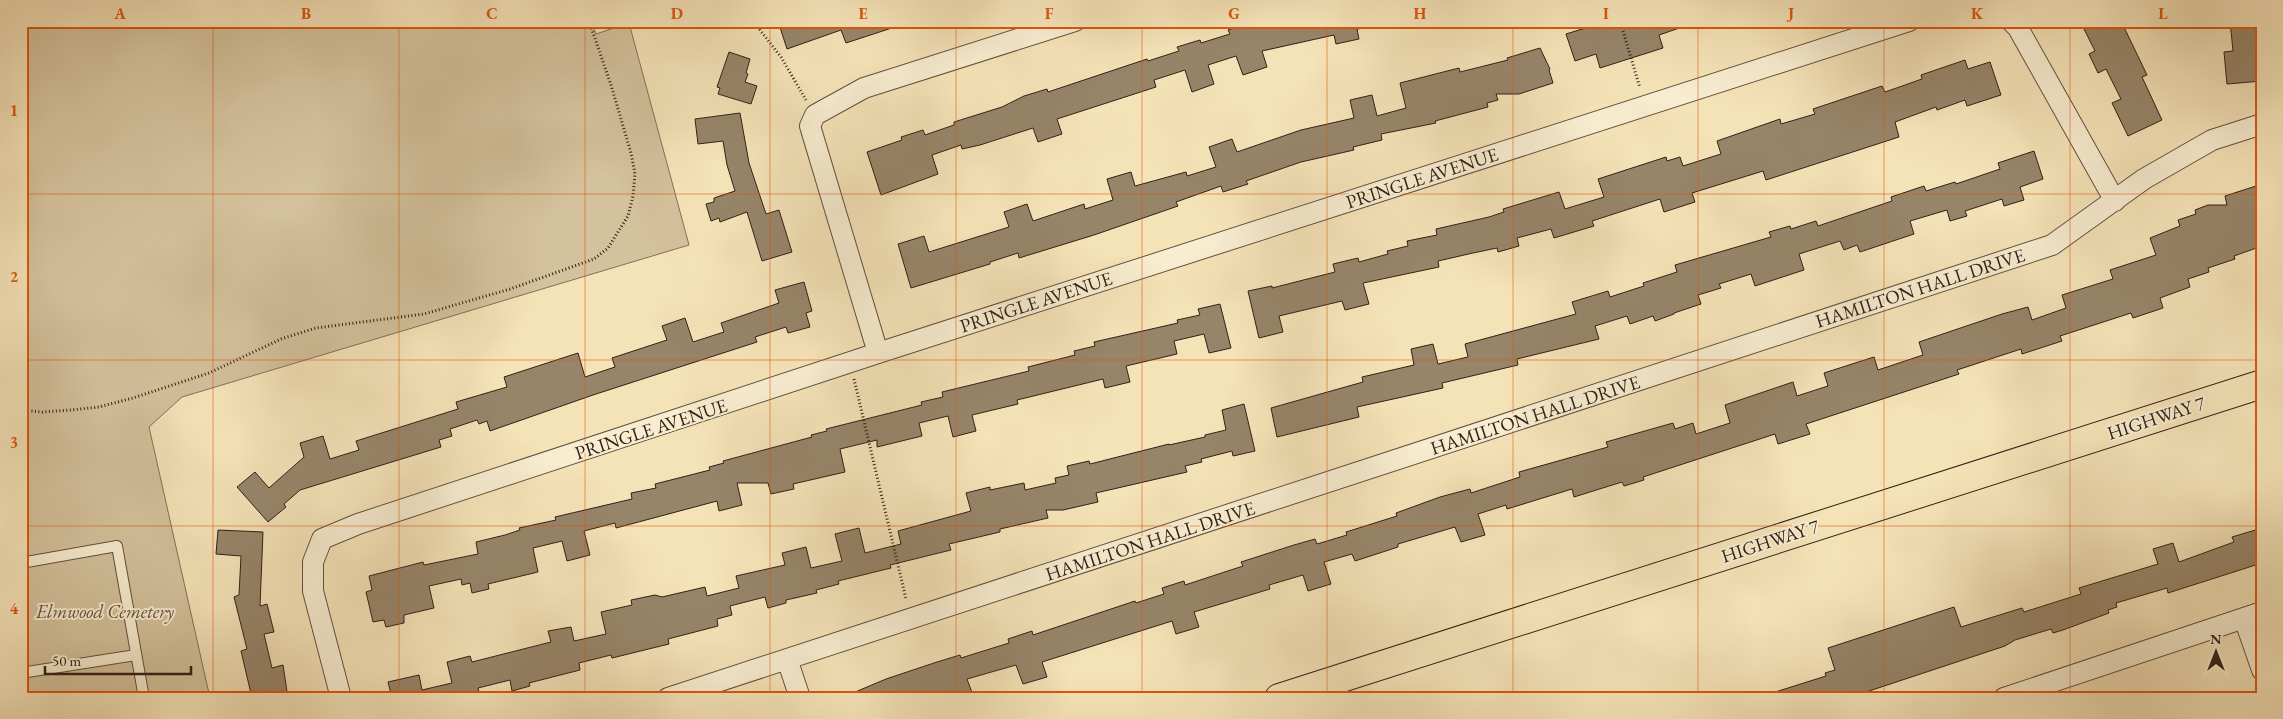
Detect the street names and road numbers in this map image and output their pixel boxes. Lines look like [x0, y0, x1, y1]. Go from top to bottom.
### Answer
street label: PRINGLE AVENUE [1343, 141, 1502, 214]
street label: HAMILTON HALL DRIVE [1812, 242, 2028, 334]
street label: PRINGLE AVENUE [957, 265, 1116, 338]
street label: HAMILTON HALL DRIVE [1427, 369, 1643, 461]
street label: HIGHWAY 7 [2104, 390, 2209, 446]
street label: PRINGLE AVENUE [572, 392, 731, 465]
street label: HAMILTON HALL DRIVE [1042, 495, 1258, 587]
street label: HIGHWAY 7 [1718, 513, 1823, 569]

